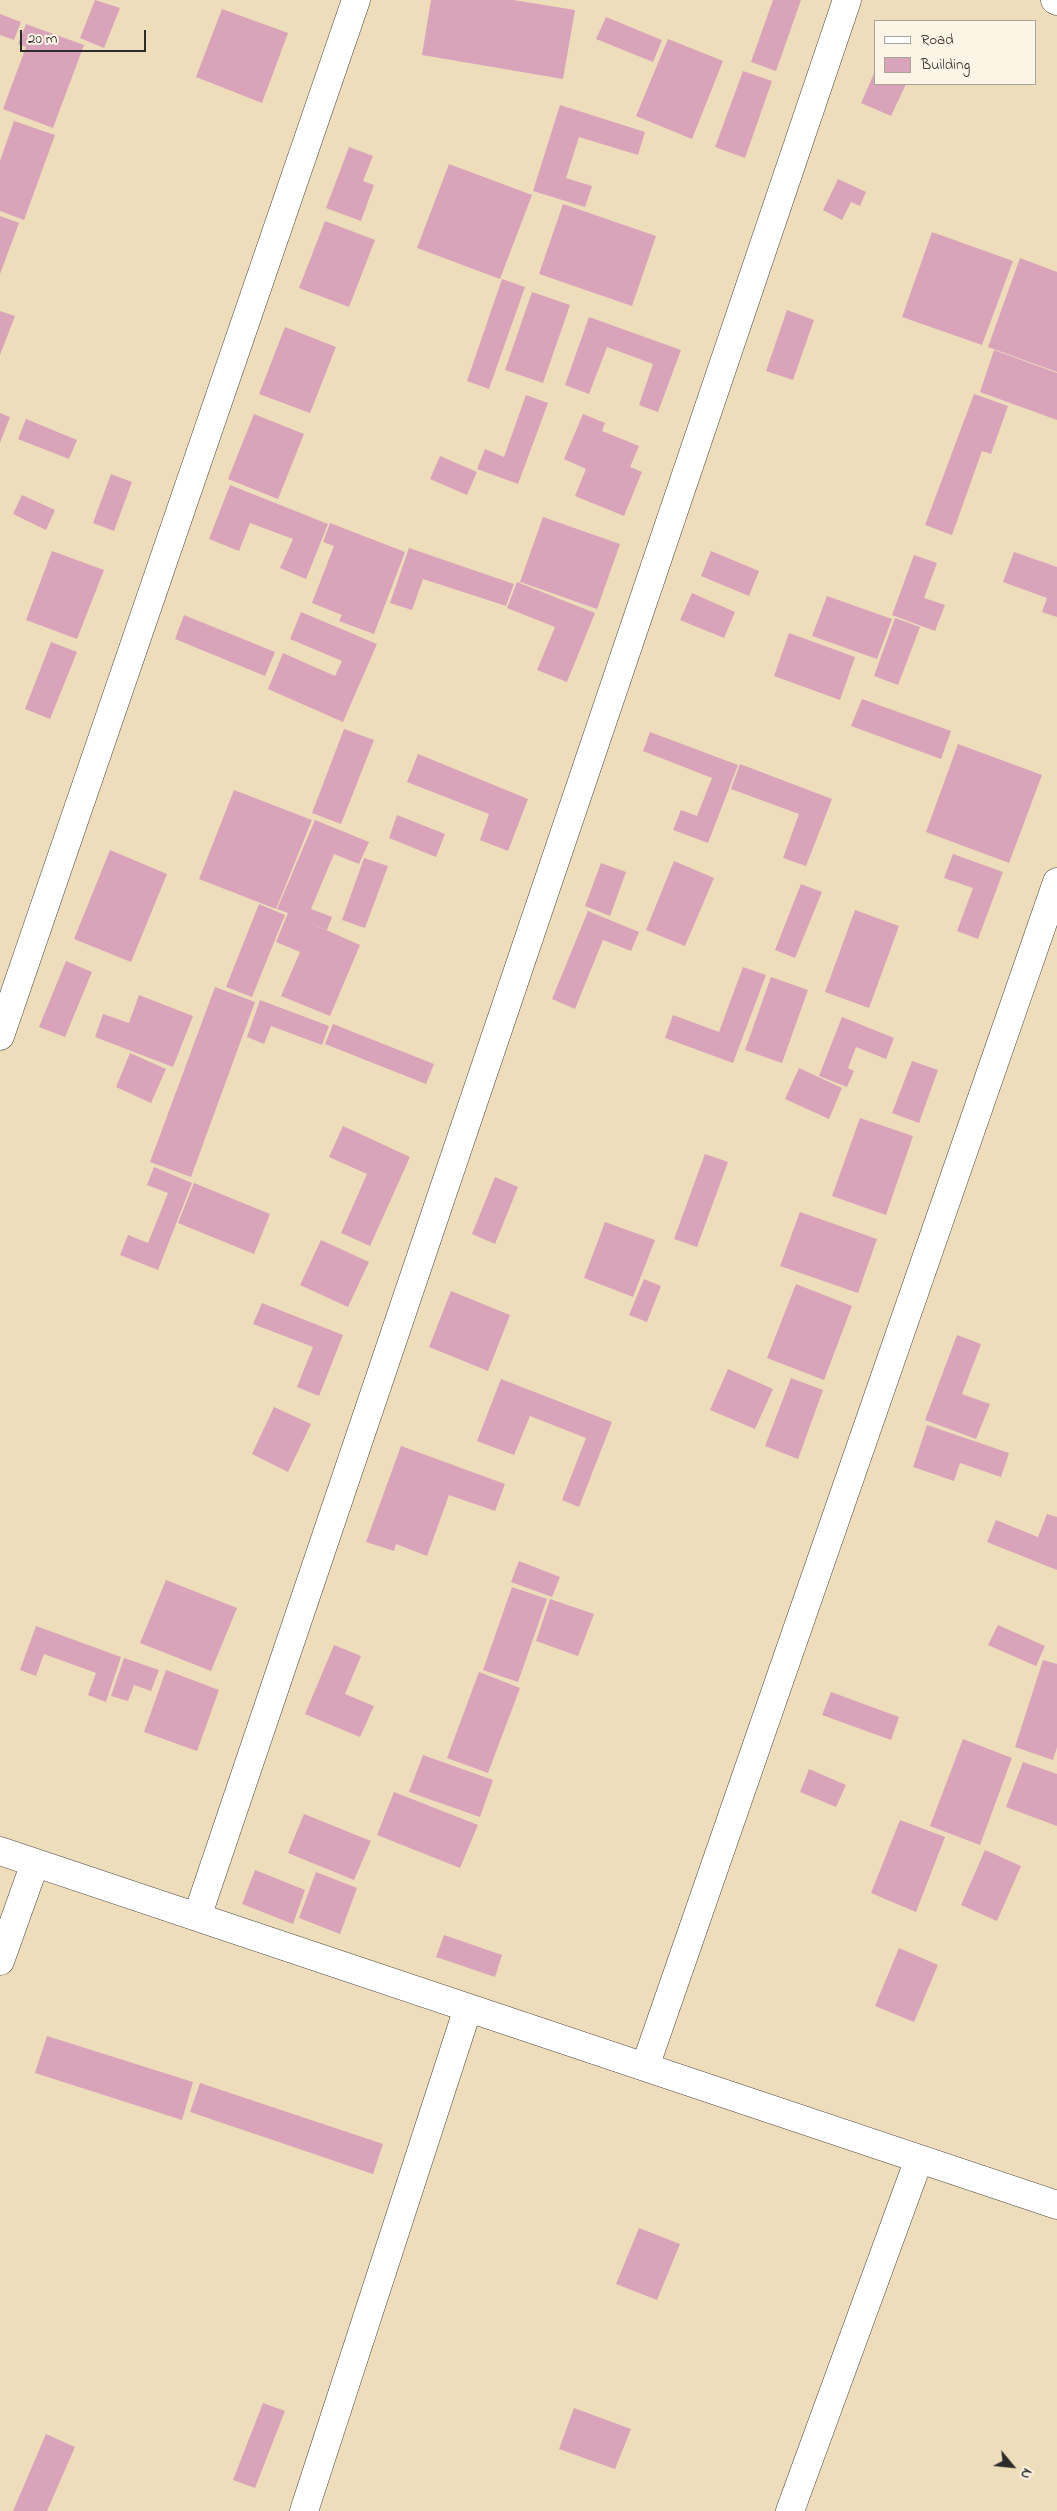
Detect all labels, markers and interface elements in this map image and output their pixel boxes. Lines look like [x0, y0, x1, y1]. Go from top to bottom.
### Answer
scale bar [22, 20, 149, 52]
legend [874, 20, 1037, 85]
text: 20 m [28, 28, 57, 50]
text: Road [921, 29, 954, 51]
text: Building [921, 54, 970, 76]
north arrow [987, 2441, 1037, 2491]
text: N [1014, 2464, 1037, 2482]

